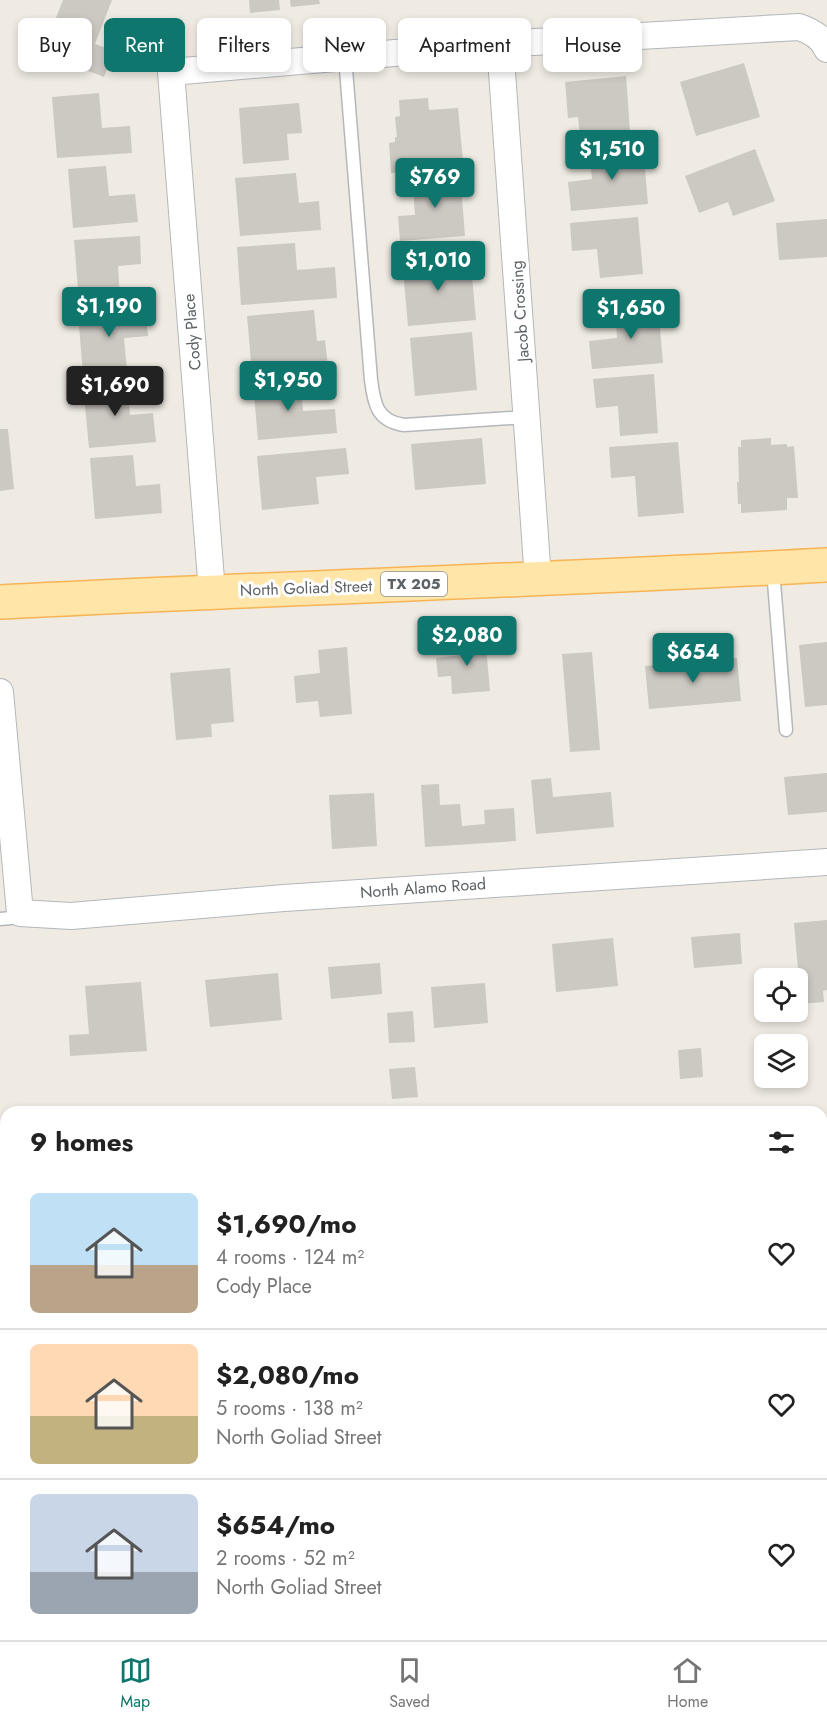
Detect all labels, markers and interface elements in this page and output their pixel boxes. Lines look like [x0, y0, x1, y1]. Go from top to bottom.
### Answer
chip: Buy [18, 18, 92, 72]
chip: Rent [104, 18, 185, 72]
chip: Filters [197, 18, 291, 72]
chip: New [303, 18, 386, 72]
chip: Apartment [398, 18, 531, 72]
chip: House [543, 18, 642, 72]
pin: $1,510 [563, 130, 661, 181]
text: $1,510 [579, 135, 645, 164]
pin: $769 [399, 158, 471, 209]
text: $769 [409, 163, 461, 192]
pin: $1,010 [389, 241, 487, 292]
text: $1,010 [405, 246, 471, 275]
street label: Jacob Crossing [505, 260, 535, 364]
pin: $1,190 [60, 287, 158, 338]
pin: $1,650 [582, 289, 680, 340]
text: $1,190 [76, 292, 142, 321]
street label: Cody Place [177, 293, 207, 371]
text: $1,650 [597, 294, 665, 323]
pin: $1,950 [239, 361, 337, 412]
pin: $1,690 [66, 366, 164, 417]
text: $1,950 [254, 366, 322, 395]
text: $1,690 [80, 371, 150, 400]
road number: TX 205 [381, 572, 447, 596]
street label: North Goliad Street [239, 574, 373, 602]
pin: $2,080 [418, 616, 516, 667]
text: $2,080 [431, 621, 503, 650]
pin: $654 [657, 633, 729, 684]
text: $654 [667, 638, 719, 667]
street label: North Alamo Road [359, 872, 487, 904]
map controls [754, 968, 808, 1088]
button: locate [754, 968, 808, 1022]
button: layers [754, 1034, 808, 1088]
text: 9 homes [30, 1123, 133, 1161]
icon: filters [765, 1126, 798, 1159]
text: $1,690/mo [216, 1205, 356, 1243]
icon: home [78, 1217, 150, 1289]
icon: heart [765, 1237, 798, 1270]
text: 4 rooms · 124 m² [216, 1243, 364, 1272]
text: Cody Place [216, 1272, 312, 1301]
text: $2,080/mo [216, 1356, 359, 1394]
icon: home [78, 1368, 150, 1440]
icon: heart [765, 1388, 798, 1421]
text: 5 rooms · 138 m² [216, 1394, 363, 1423]
text: North Goliad Street [216, 1423, 382, 1452]
text: $654/mo [216, 1506, 335, 1544]
icon: home [78, 1518, 150, 1590]
icon: heart [765, 1538, 798, 1571]
text: 2 rooms · 52 m² [216, 1544, 355, 1573]
text: North Goliad Street [216, 1573, 382, 1602]
tab: Map [119, 1654, 152, 1713]
tab: Saved [389, 1654, 430, 1713]
tab: Home [667, 1654, 708, 1713]

